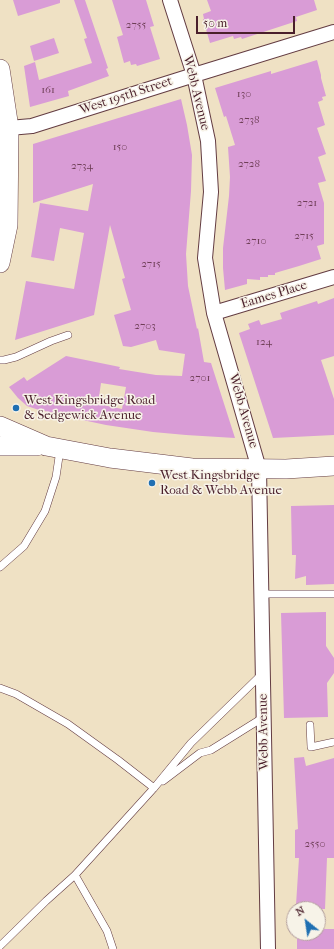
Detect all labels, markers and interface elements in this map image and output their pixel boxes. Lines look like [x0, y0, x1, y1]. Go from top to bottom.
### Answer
scale bar [198, 8, 297, 34]
text: 50 m [203, 16, 227, 30]
house number: 2755 [126, 18, 146, 32]
street label: Webb Avenue [179, 54, 213, 132]
street label: West 195th Street [78, 74, 174, 118]
house number: 161 [41, 83, 55, 97]
house number: 130 [237, 87, 251, 101]
house number: 2738 [238, 113, 260, 127]
house number: 150 [113, 140, 127, 154]
house number: 2728 [238, 157, 260, 171]
house number: 2734 [71, 159, 93, 173]
house number: 2721 [297, 196, 317, 210]
house number: 2715 [294, 229, 314, 243]
house number: 2710 [246, 234, 266, 248]
house number: 2715 [141, 257, 161, 271]
street label: Eames Place [239, 278, 309, 312]
house number: 2703 [134, 319, 156, 333]
house number: 124 [256, 335, 272, 349]
house number: 2701 [190, 371, 210, 385]
street label: Webb Avenue [225, 372, 261, 450]
place label: West Kingsbridge Road & Sedgewick Avenue [24, 393, 155, 424]
marker: West Kingsbridge Road & Sedgewick Avenue [11, 403, 21, 413]
place label: West Kingsbridge Road & Webb Avenue [160, 468, 282, 499]
marker: West Kingsbridge Road & Webb Avenue [147, 478, 157, 488]
street label: Webb Avenue [256, 694, 272, 770]
house number: 2550 [304, 837, 326, 851]
north arrow [286, 901, 326, 941]
text: N [293, 903, 307, 919]

